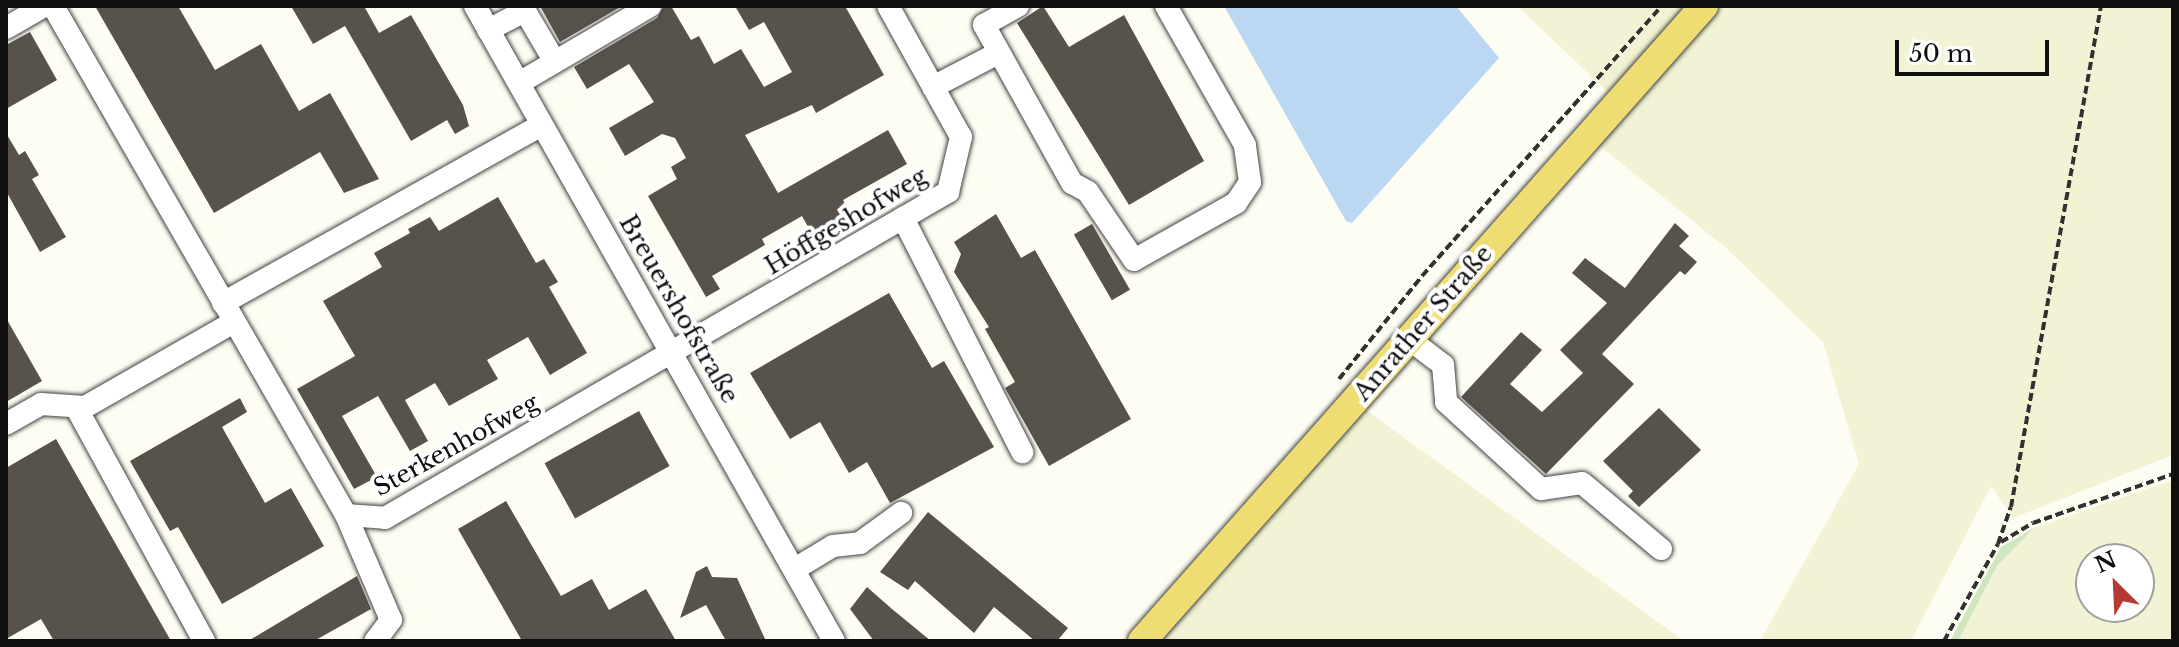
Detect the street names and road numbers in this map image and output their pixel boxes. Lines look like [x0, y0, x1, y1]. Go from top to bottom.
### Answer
street label: Höffgeshofweg [760, 161, 932, 281]
street label: Breuershofstraße [613, 210, 745, 408]
street label: Anrather Straße [1348, 239, 1498, 407]
street label: Sterkenhofweg [369, 388, 543, 502]

